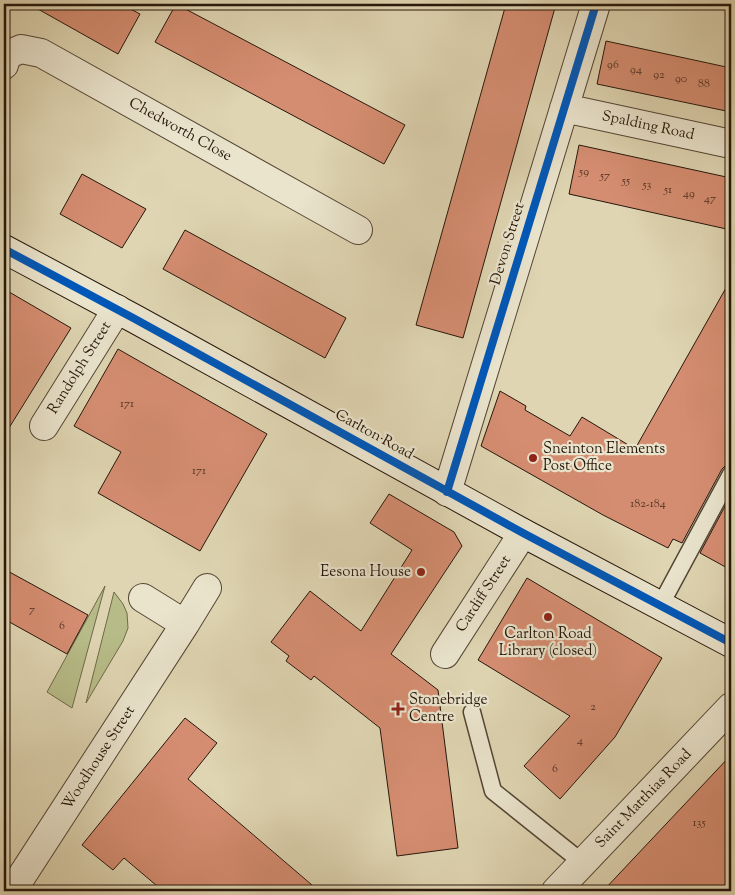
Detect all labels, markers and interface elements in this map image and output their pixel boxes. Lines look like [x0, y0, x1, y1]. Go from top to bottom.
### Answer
house number: 96 [607, 56, 619, 74]
house number: 94 [630, 61, 642, 79]
house number: 92 [653, 66, 665, 84]
house number: 90 [675, 70, 687, 88]
house number: 88 [698, 75, 710, 93]
street label: Chedworth Close [125, 93, 235, 167]
street label: Spalding Road [600, 106, 697, 146]
house number: 59 [578, 163, 589, 181]
house number: 57 [599, 167, 610, 185]
house number: 55 [621, 172, 630, 190]
house number: 53 [642, 176, 652, 194]
house number: 51 [663, 181, 672, 199]
house number: 49 [683, 185, 695, 203]
house number: 47 [704, 190, 716, 208]
street label: Devon Street [486, 200, 530, 288]
street label: Randolph Street [43, 318, 117, 418]
house number: 171 [120, 395, 134, 413]
street label: Carlton Road [331, 405, 418, 466]
place label: Sneinton Elements Post Office [543, 439, 665, 477]
marker: Sneinton Elements Post Office [527, 452, 539, 464]
house number: 171 [192, 462, 206, 480]
house number: 182-184 [630, 495, 666, 513]
street label: Cardiff Street [451, 551, 517, 637]
place label: Eesona House [320, 562, 411, 583]
marker: Eesona House [415, 566, 427, 578]
house number: 7 [29, 601, 35, 619]
marker: Carlton Road Library (closed) [542, 611, 554, 623]
house number: 6 [59, 617, 65, 635]
place label: Carlton Road Library (closed) [499, 624, 597, 662]
place label: Stonebridge Centre [409, 690, 487, 728]
house number: 2 [590, 698, 596, 716]
street label: Woodhouse Street [57, 702, 141, 814]
marker: Stonebridge Centre [391, 702, 405, 716]
house number: 4 [577, 732, 583, 750]
street label: Saint Matthias Road [591, 744, 697, 853]
house number: 6 [552, 760, 558, 778]
house number: 135 [692, 814, 706, 832]

